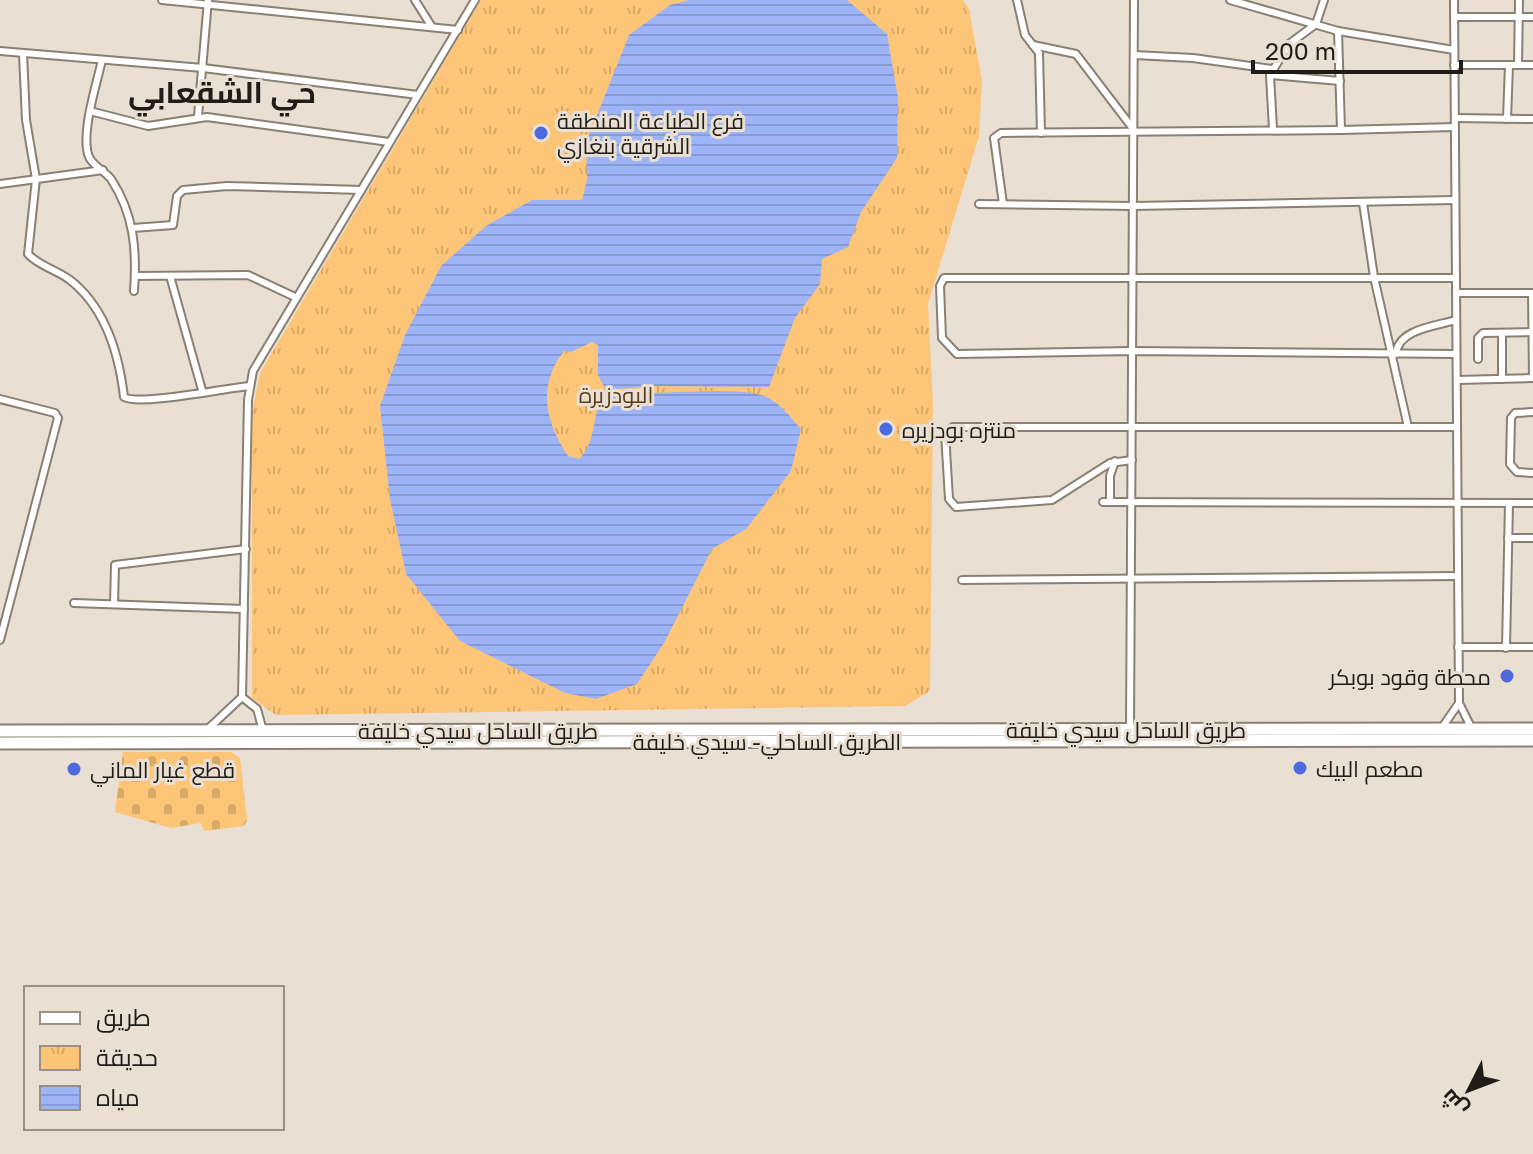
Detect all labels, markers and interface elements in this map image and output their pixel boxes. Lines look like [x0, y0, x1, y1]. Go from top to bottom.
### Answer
scale bar [1253, 24, 1461, 74]
text: 200 m [1265, 36, 1336, 65]
district label: حي الشقعابي [128, 74, 316, 117]
place label: فرع الطباعة المنطقة الشرقية بنغازي [557, 107, 744, 163]
marker: فرع الطباعة المنطقة الشرقية بنغازي [532, 124, 550, 142]
park label: البودزيرة [579, 381, 653, 408]
place label: منتزه بودزيره [902, 416, 1016, 443]
marker: منتزه بودزيره [877, 420, 895, 438]
place label: محطة وقود بوبكر [1327, 663, 1491, 690]
marker: محطة وقود بوبكر [1498, 667, 1516, 685]
street label: طريق الساحل سيدي خليفة [1006, 716, 1246, 747]
street label: طريق الساحل سيدي خليفة [358, 717, 598, 748]
street label: الطريق الساحلي- سيدي خليفة [633, 728, 901, 759]
place label: مطعم البيك [1316, 755, 1423, 785]
place label: قطع غيار الماني [90, 756, 235, 787]
marker: مطعم البيك [1291, 759, 1309, 777]
marker: قطع غيار الماني [65, 760, 83, 778]
legend [24, 986, 284, 1130]
text: طريق [96, 1002, 151, 1033]
text: حديقة [96, 1042, 158, 1071]
north arrow [1429, 1050, 1509, 1130]
text: مياه [96, 1082, 140, 1111]
text: ش [1434, 1084, 1474, 1123]

